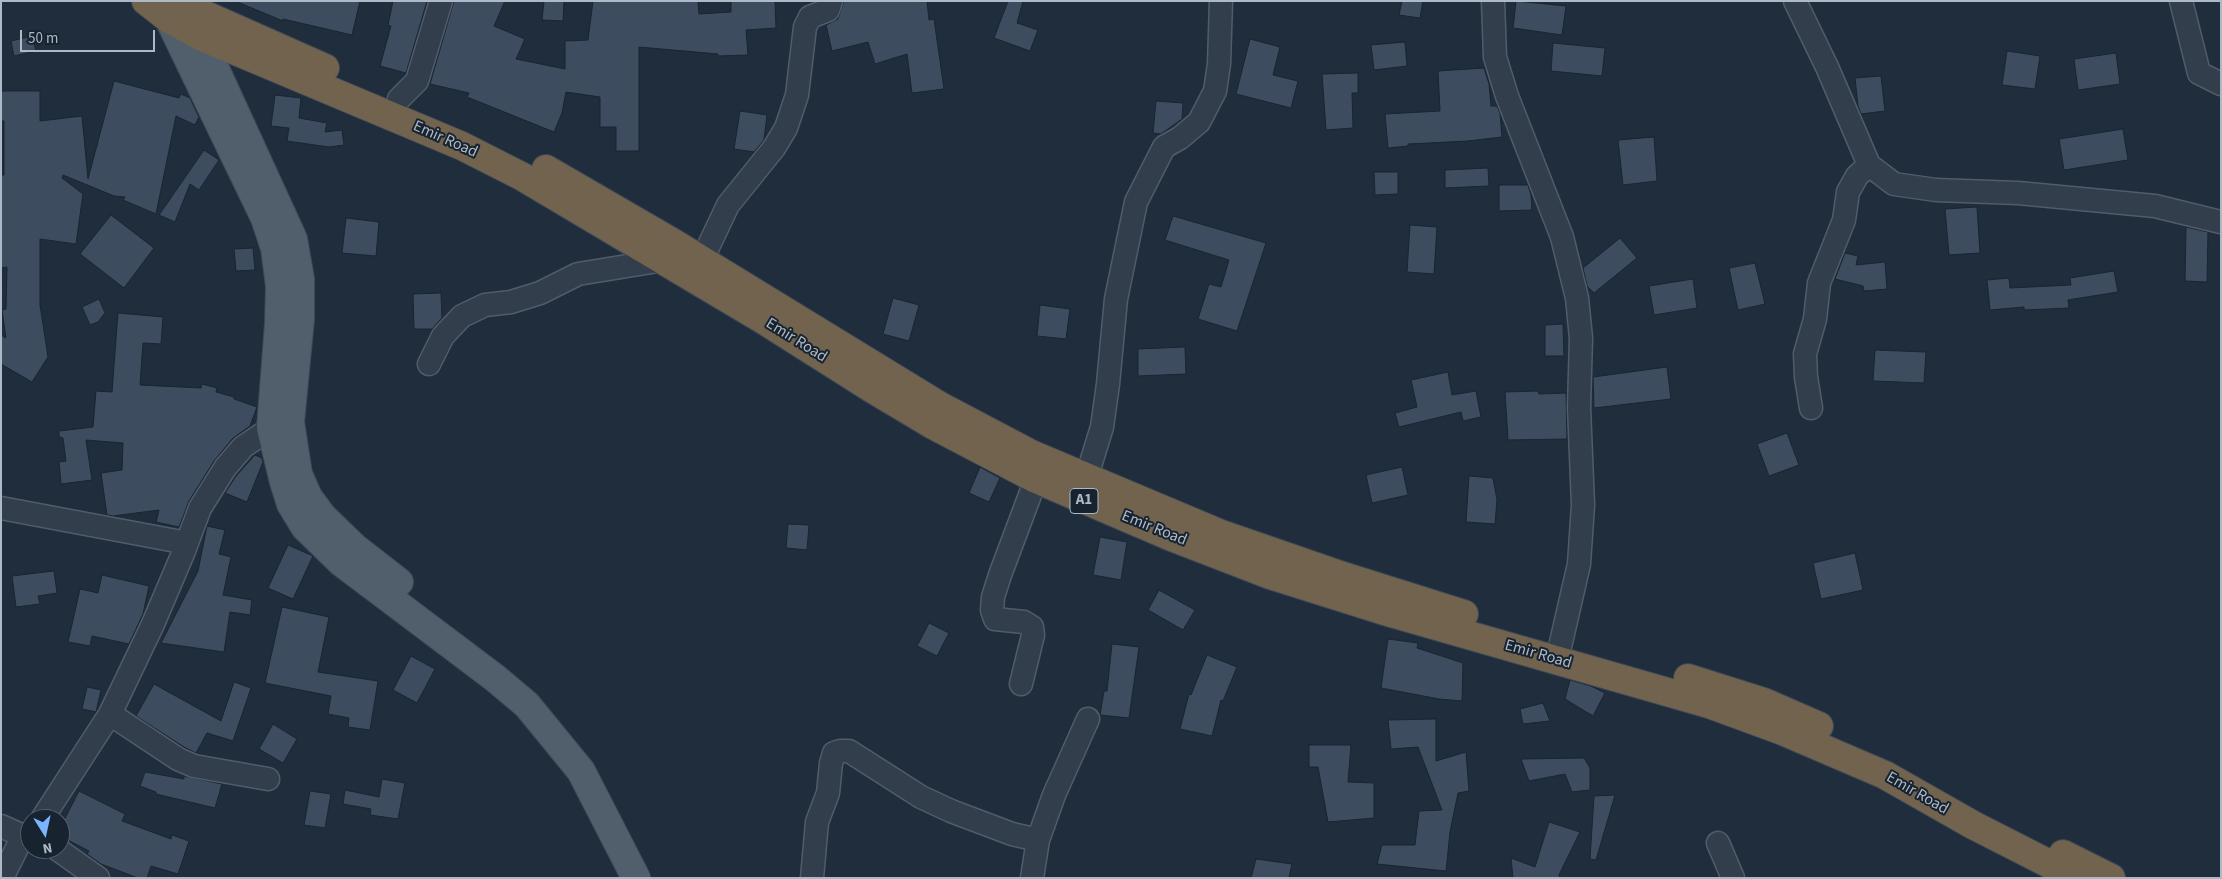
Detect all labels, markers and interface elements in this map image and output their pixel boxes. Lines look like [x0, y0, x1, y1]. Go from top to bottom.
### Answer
scale bar [22, 20, 158, 52]
text: 50 m [28, 28, 58, 49]
street label: Emir Road [410, 117, 480, 163]
street label: Emir Road [762, 315, 830, 367]
road number: A1 [1070, 488, 1098, 514]
street label: Emir Road [1119, 507, 1189, 551]
street label: Emir Road [1502, 636, 1574, 674]
street label: Emir Road [1882, 769, 1952, 819]
north arrow [20, 809, 70, 859]
text: N [41, 837, 54, 858]

